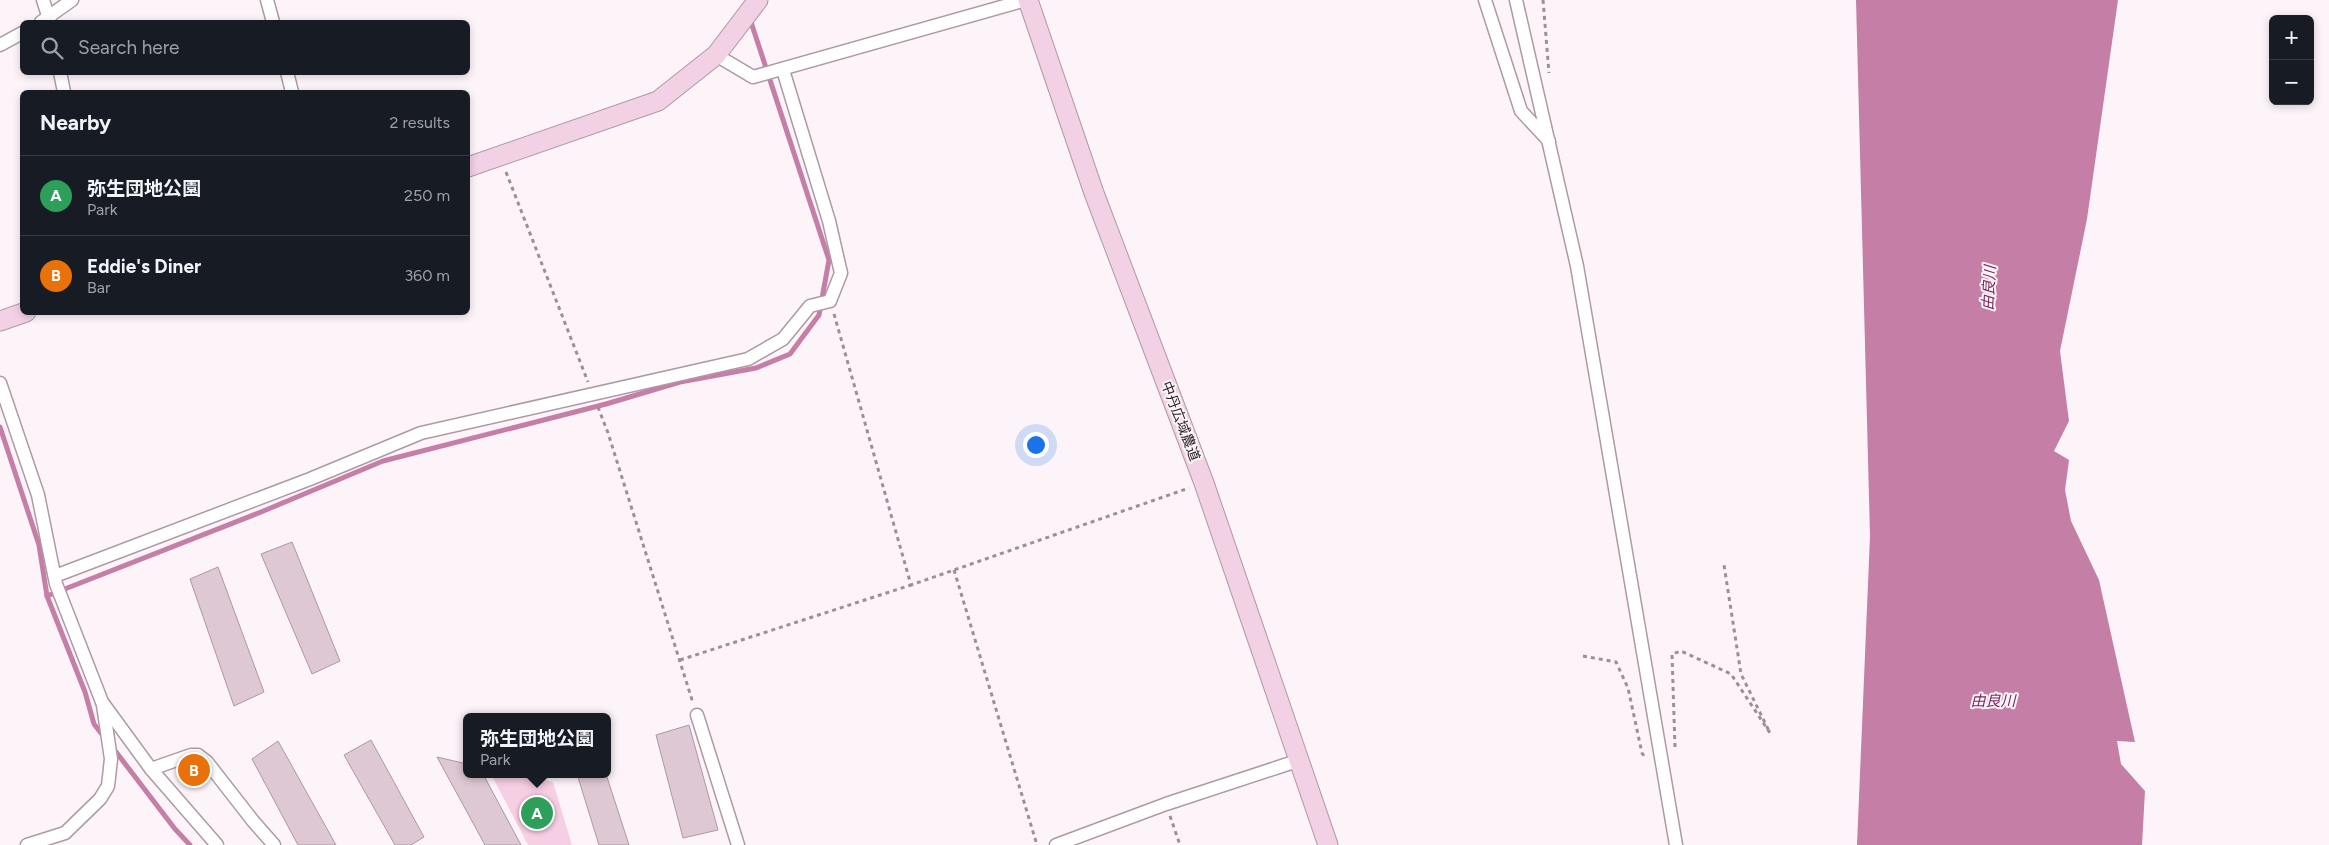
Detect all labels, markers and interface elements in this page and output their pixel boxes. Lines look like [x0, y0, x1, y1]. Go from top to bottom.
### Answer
map controls [2269, 15, 2314, 105]
button: + [2269, 15, 2314, 60]
search box [20, 20, 470, 75]
icon: search [38, 34, 66, 62]
text: Search here [78, 36, 180, 59]
button: − [2269, 60, 2314, 105]
text: Nearby [40, 110, 111, 135]
text: 2 results [390, 113, 450, 132]
text: 弥生団地公園 [87, 177, 201, 200]
text: A [50, 186, 62, 205]
text: 250 m [404, 186, 450, 205]
text: Park [87, 200, 117, 219]
text: Eddie's Diner [87, 255, 201, 278]
water label: 由良川 [1979, 263, 1999, 311]
text: B [51, 266, 61, 285]
text: 360 m [404, 266, 450, 285]
text: Bar [87, 278, 110, 297]
street label: 中丹広域農道 [1158, 379, 1204, 463]
your location [1023, 432, 1049, 458]
water label: 由良川 [1970, 692, 2017, 710]
popup [463, 713, 611, 778]
text: 弥生団地公園 [480, 727, 594, 750]
text: Park [480, 750, 510, 769]
pin: B [178, 751, 210, 789]
pin: A [521, 794, 553, 832]

